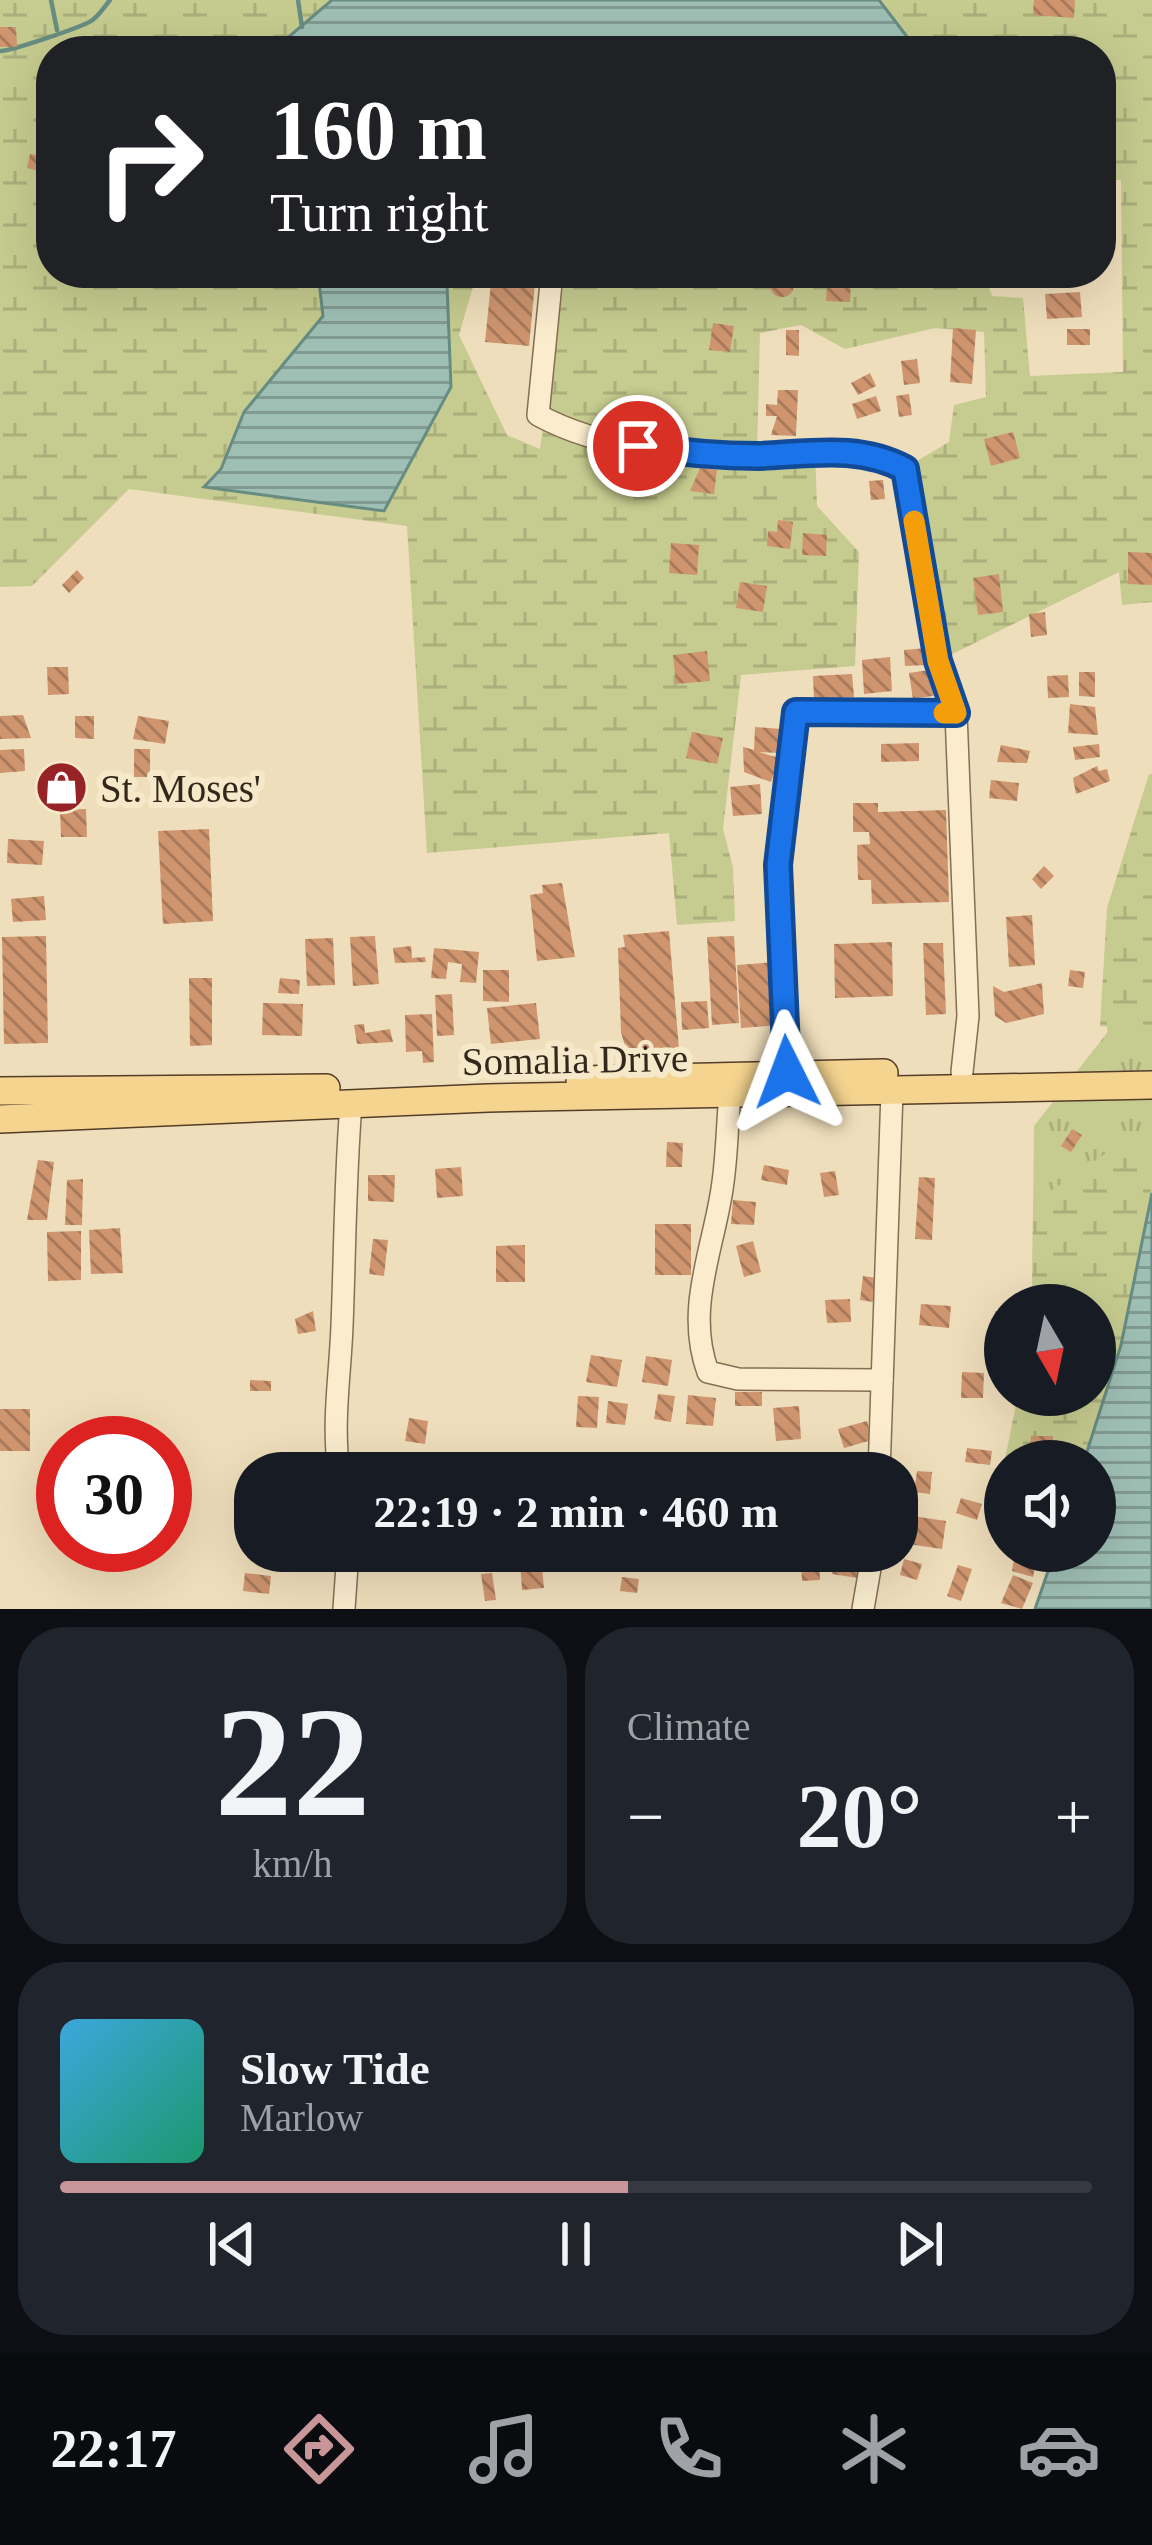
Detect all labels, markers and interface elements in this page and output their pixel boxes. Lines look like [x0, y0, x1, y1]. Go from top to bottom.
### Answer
icon: right [72, 84, 228, 240]
text: 160 m [270, 84, 487, 177]
text: Turn right [270, 183, 489, 243]
pin [587, 395, 689, 497]
icon: arrive [605, 413, 671, 479]
shop icon: St. Moses' [33, 760, 89, 816]
place label: St. Moses' [100, 767, 261, 810]
position arrow [724, 1009, 850, 1135]
street label: Somalia Drive [461, 1036, 689, 1083]
north arrow [984, 1284, 1116, 1416]
map controls [984, 1284, 1116, 1572]
speed limit sign: 30 [36, 1416, 192, 1572]
button: sound [984, 1440, 1116, 1572]
text: 22:19 · 2 min · 460 m [374, 1487, 779, 1537]
text: 22 [215, 1676, 371, 1849]
text: Climate [627, 1705, 750, 1748]
text: 20° [797, 1767, 923, 1866]
text: − [627, 1780, 664, 1853]
text: + [1055, 1780, 1092, 1853]
text: km/h [252, 1842, 333, 1885]
text: Slow Tide [240, 2044, 430, 2094]
text: Marlow [240, 2096, 363, 2139]
icon: previous [199, 2211, 265, 2277]
icon: pause [543, 2211, 609, 2277]
icon: next [887, 2211, 953, 2277]
icon: directions [277, 2407, 361, 2491]
icon: music [462, 2407, 546, 2491]
icon: phone [647, 2407, 731, 2491]
icon: climate [832, 2407, 916, 2491]
icon: car [1017, 2407, 1101, 2491]
text: 22:17 [51, 2419, 176, 2479]

